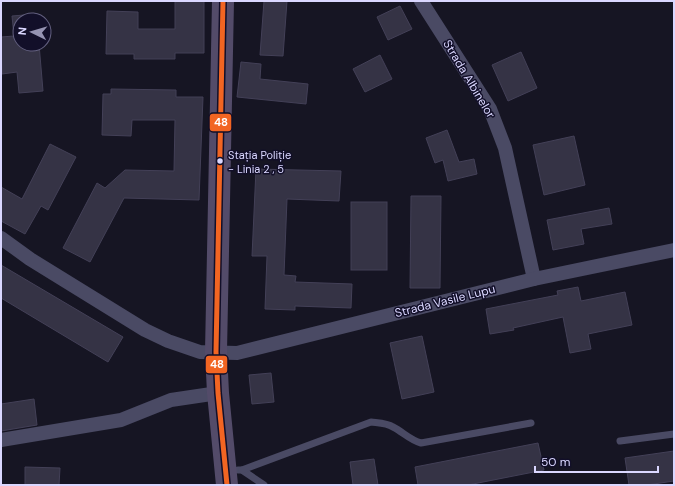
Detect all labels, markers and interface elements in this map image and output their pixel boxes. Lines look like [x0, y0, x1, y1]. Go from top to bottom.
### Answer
north arrow [12, 12, 52, 52]
text: N [15, 27, 29, 36]
street label: Strada Albinelor [439, 37, 499, 122]
line badge: 48 [209, 113, 232, 132]
text: 48 [214, 115, 228, 129]
place label: Stația Poliție - Linia 2 , 5 [228, 148, 291, 176]
marker: Stația Poliție - Linia 2 , 5 [215, 156, 225, 166]
street label: Strada Vasile Lupu [393, 281, 497, 321]
line badge: 48 [205, 355, 228, 374]
text: 48 [210, 357, 224, 371]
scale bar [535, 448, 658, 474]
text: 50 m [541, 454, 570, 470]

